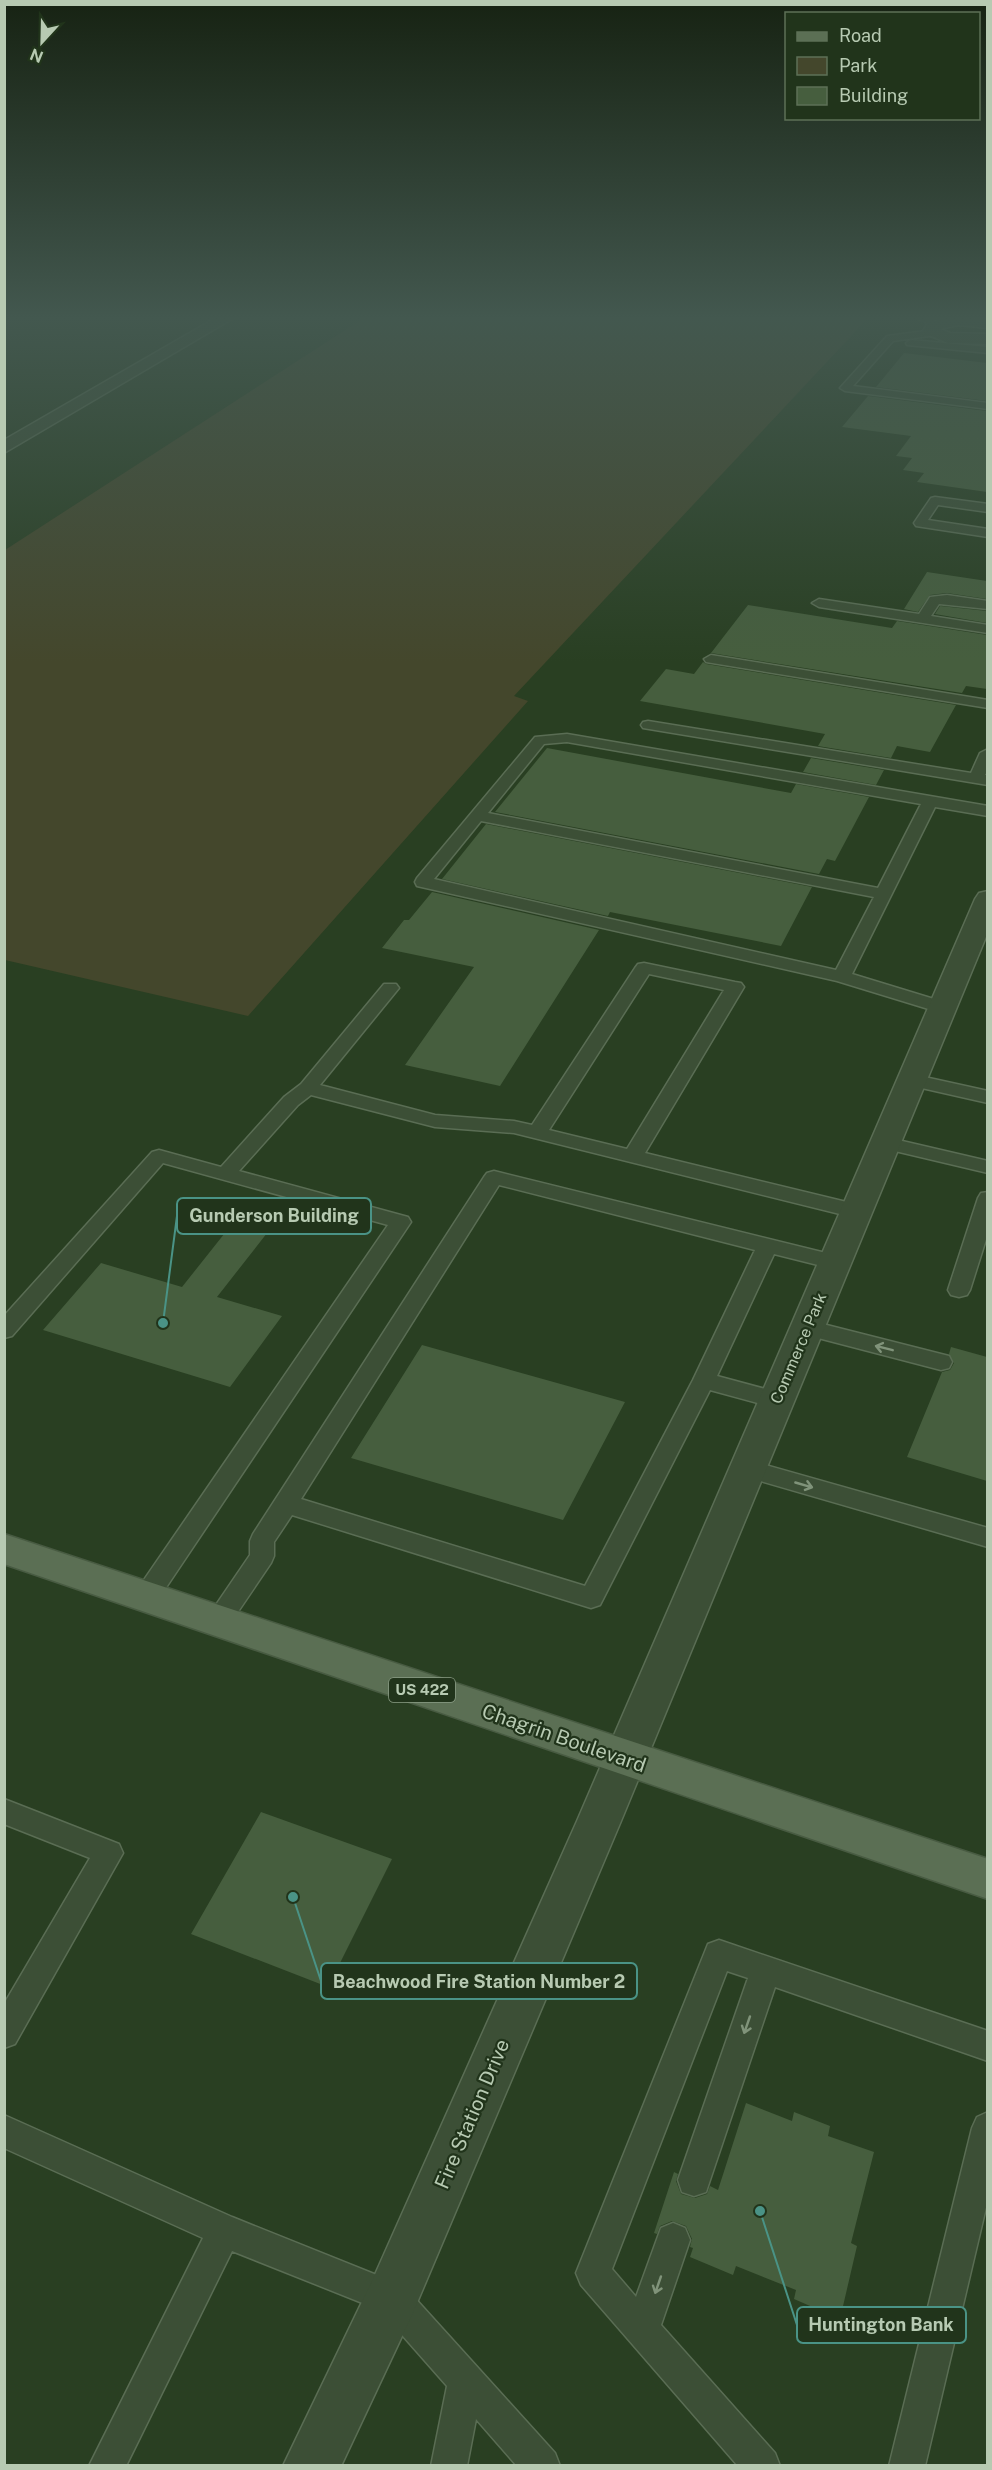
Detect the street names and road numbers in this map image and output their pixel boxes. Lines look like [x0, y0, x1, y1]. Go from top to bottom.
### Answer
street label: Commerce Park [767, 1290, 830, 1406]
road number: US 422 [389, 1678, 455, 1702]
street label: Chagrin Boulevard [479, 1699, 649, 1777]
street label: Fire Station Drive [430, 2036, 514, 2192]

